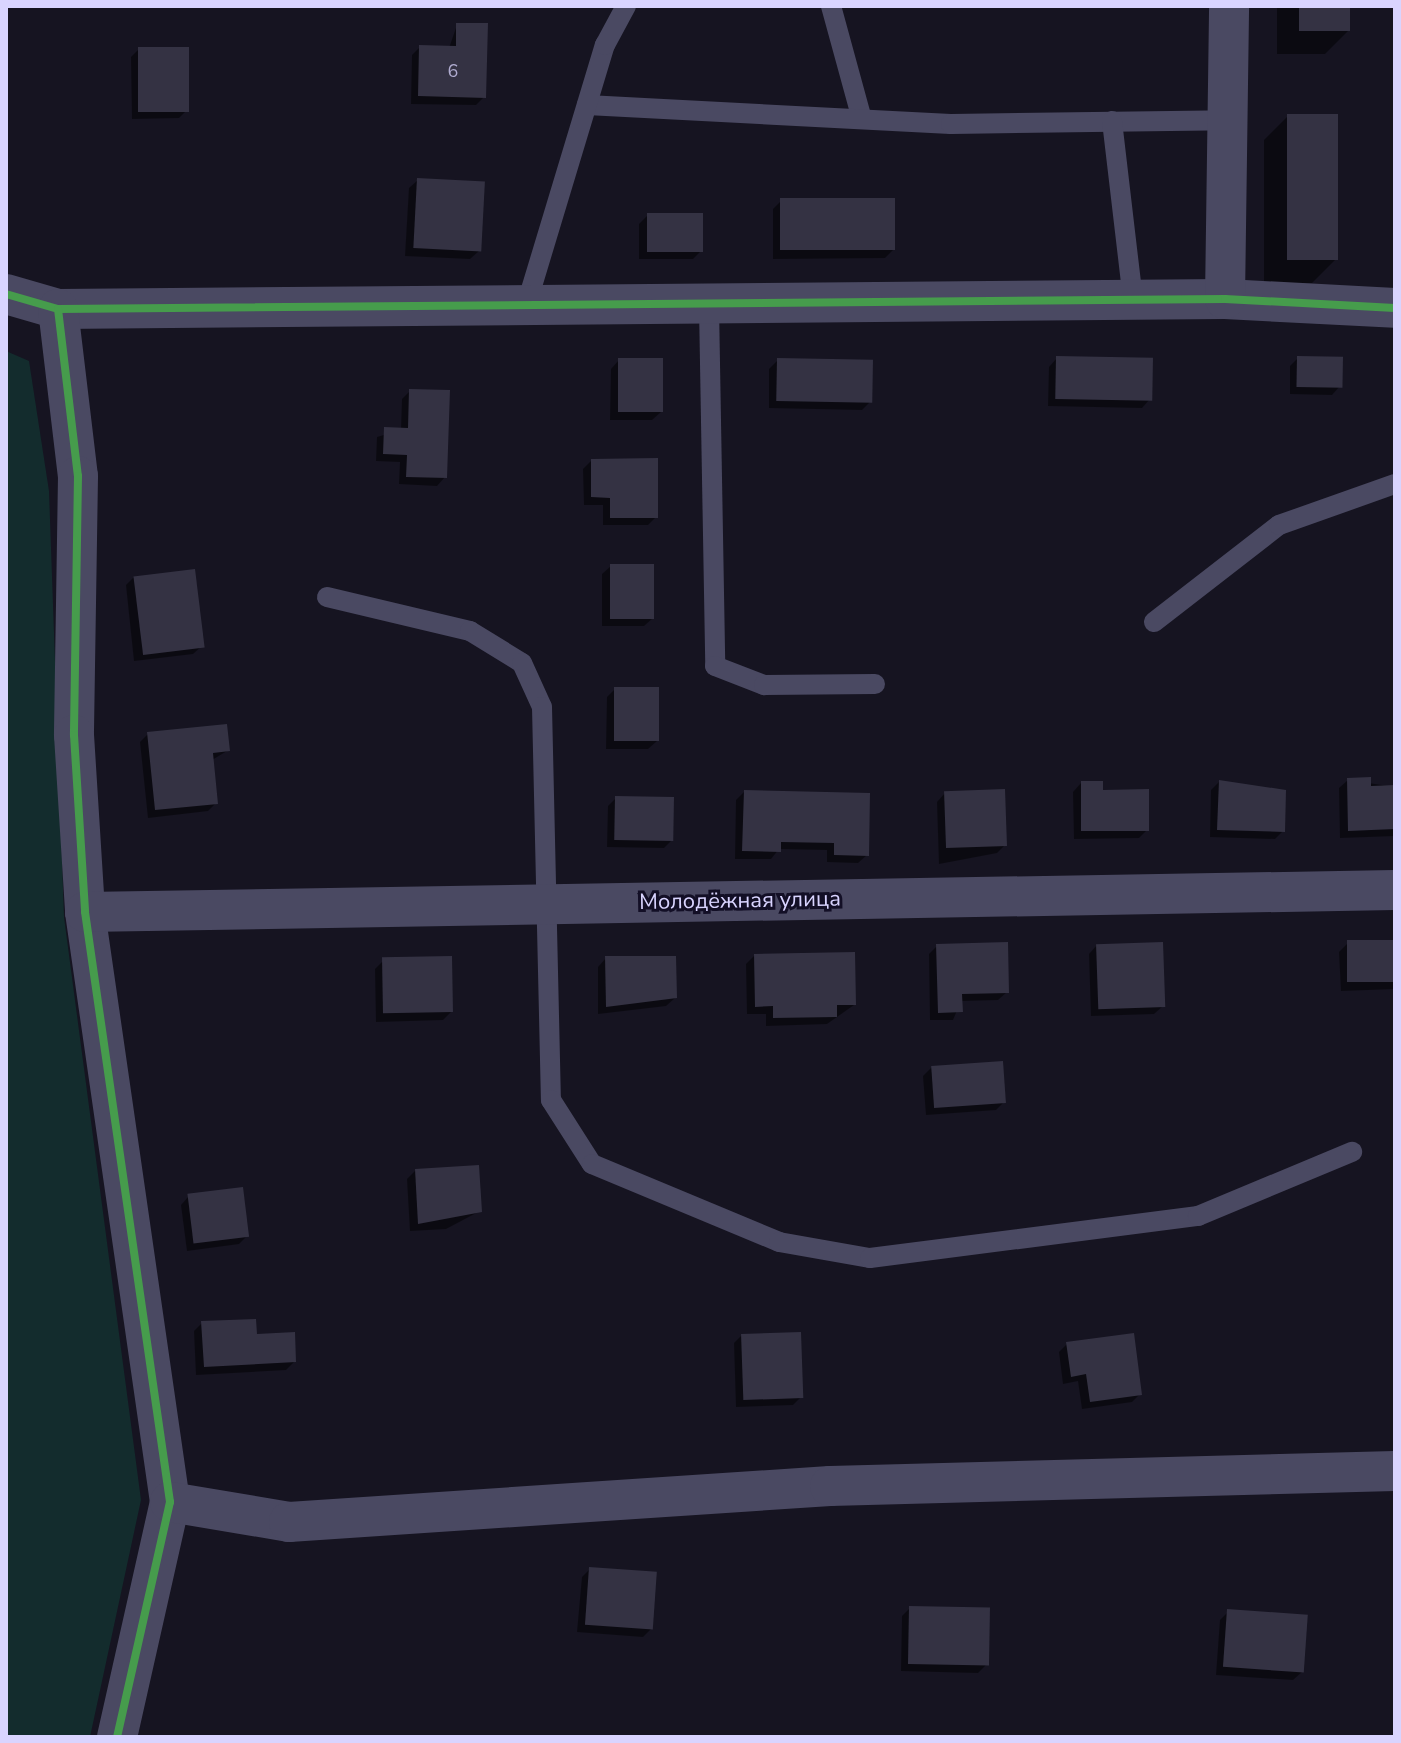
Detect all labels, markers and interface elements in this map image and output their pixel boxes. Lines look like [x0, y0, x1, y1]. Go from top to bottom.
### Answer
house number: 6 [448, 60, 458, 82]
street label: Молодёжная улица [639, 886, 841, 916]

